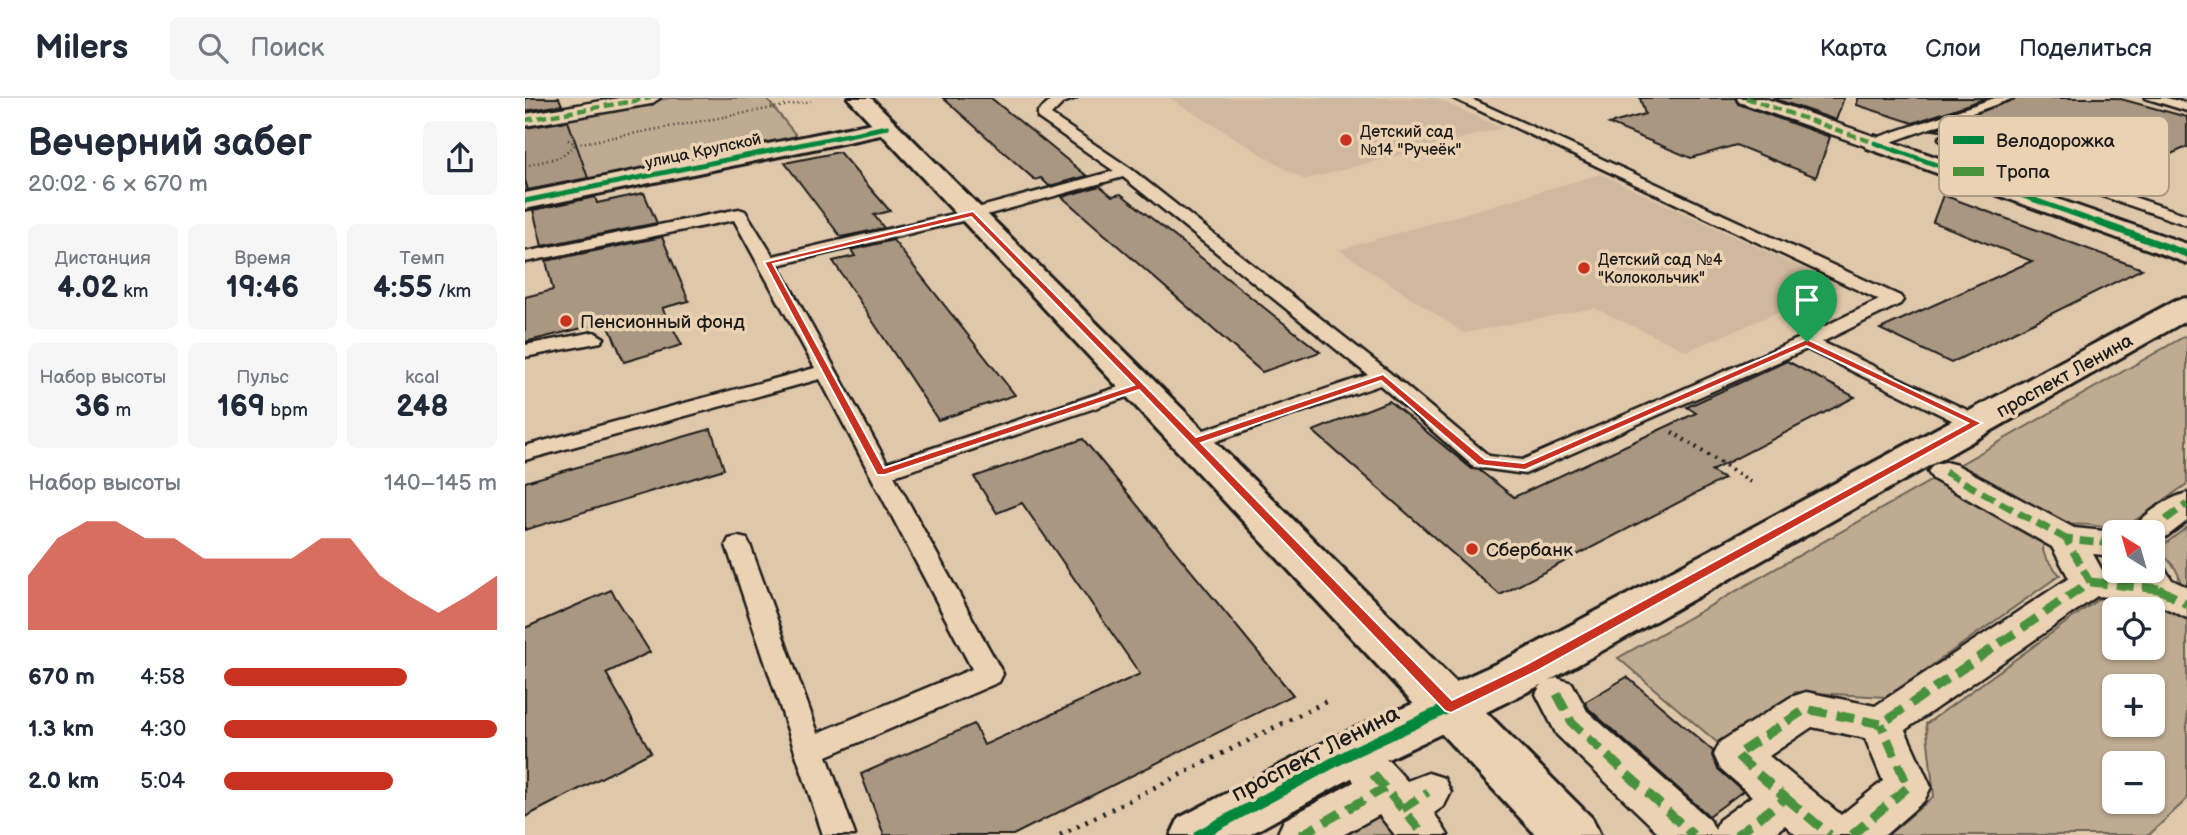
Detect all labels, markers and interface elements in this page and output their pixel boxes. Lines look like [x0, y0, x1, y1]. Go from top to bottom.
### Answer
search box [170, 17, 660, 80]
text: Milers [35, 28, 128, 68]
icon: search [194, 29, 232, 67]
text: Поиск [250, 33, 324, 64]
text: Карта [1820, 34, 1887, 63]
text: Слои [1925, 34, 1981, 63]
text: Поделиться [2019, 34, 2152, 63]
legend [1939, 116, 2169, 196]
text: Вечерний забег [28, 121, 312, 166]
button: share [423, 121, 497, 195]
place label: Детский сад №14 "Ручеёк" [1360, 123, 1461, 160]
street label: улица Крупской [644, 130, 763, 173]
text: Велодорожка [1996, 130, 2115, 153]
marker: Детский сад №14 "Ручеёк" [1338, 132, 1354, 148]
text: Тропа [1996, 161, 2050, 184]
text: 20:02 · 6 × 670 m [28, 170, 208, 198]
text: Дистанция [55, 247, 151, 270]
text: Время [234, 247, 291, 270]
text: Темп [400, 247, 445, 270]
place label: Детский сад №4 "Колокольчик" [1598, 251, 1723, 288]
marker: Детский сад №4 "Колокольчик" [1576, 260, 1592, 276]
text: 4.02 [57, 270, 118, 306]
text: 19:46 [226, 270, 299, 306]
text: 4:55 [373, 270, 433, 306]
pin [1777, 270, 1837, 342]
text: km [118, 280, 148, 303]
text: /km [433, 280, 471, 303]
icon: arrive [1788, 281, 1826, 319]
place label: Пенсионный фонд [580, 311, 745, 334]
marker: Пенсионный фонд [558, 313, 574, 329]
street label: проспект Ленина [1992, 329, 2137, 423]
text: Набор высоты [40, 366, 166, 389]
text: Пульс [236, 366, 289, 389]
text: kcal [405, 366, 439, 389]
text: 36 [75, 389, 110, 425]
text: 169 [217, 389, 265, 425]
text: 248 [396, 389, 448, 425]
text: m [110, 399, 131, 422]
text: bpm [265, 399, 308, 422]
text: Набор высоты [28, 469, 181, 497]
text: 140–145 m [384, 469, 497, 497]
north arrow [2102, 520, 2165, 583]
map controls [2102, 520, 2165, 814]
place label: Сбербанк [1486, 539, 1573, 562]
marker: Сбербанк [1464, 541, 1480, 557]
button: locate [2102, 597, 2165, 660]
text: 670 m [28, 663, 95, 691]
text: 4:58 [140, 663, 185, 691]
button: + [2102, 674, 2165, 737]
street label: проспект Ленина [1227, 699, 1404, 808]
text: 1.3 km [28, 715, 94, 743]
text: 4:30 [140, 715, 186, 743]
button: − [2102, 751, 2165, 814]
text: 2.0 km [28, 767, 99, 795]
text: 5:04 [140, 767, 185, 795]

